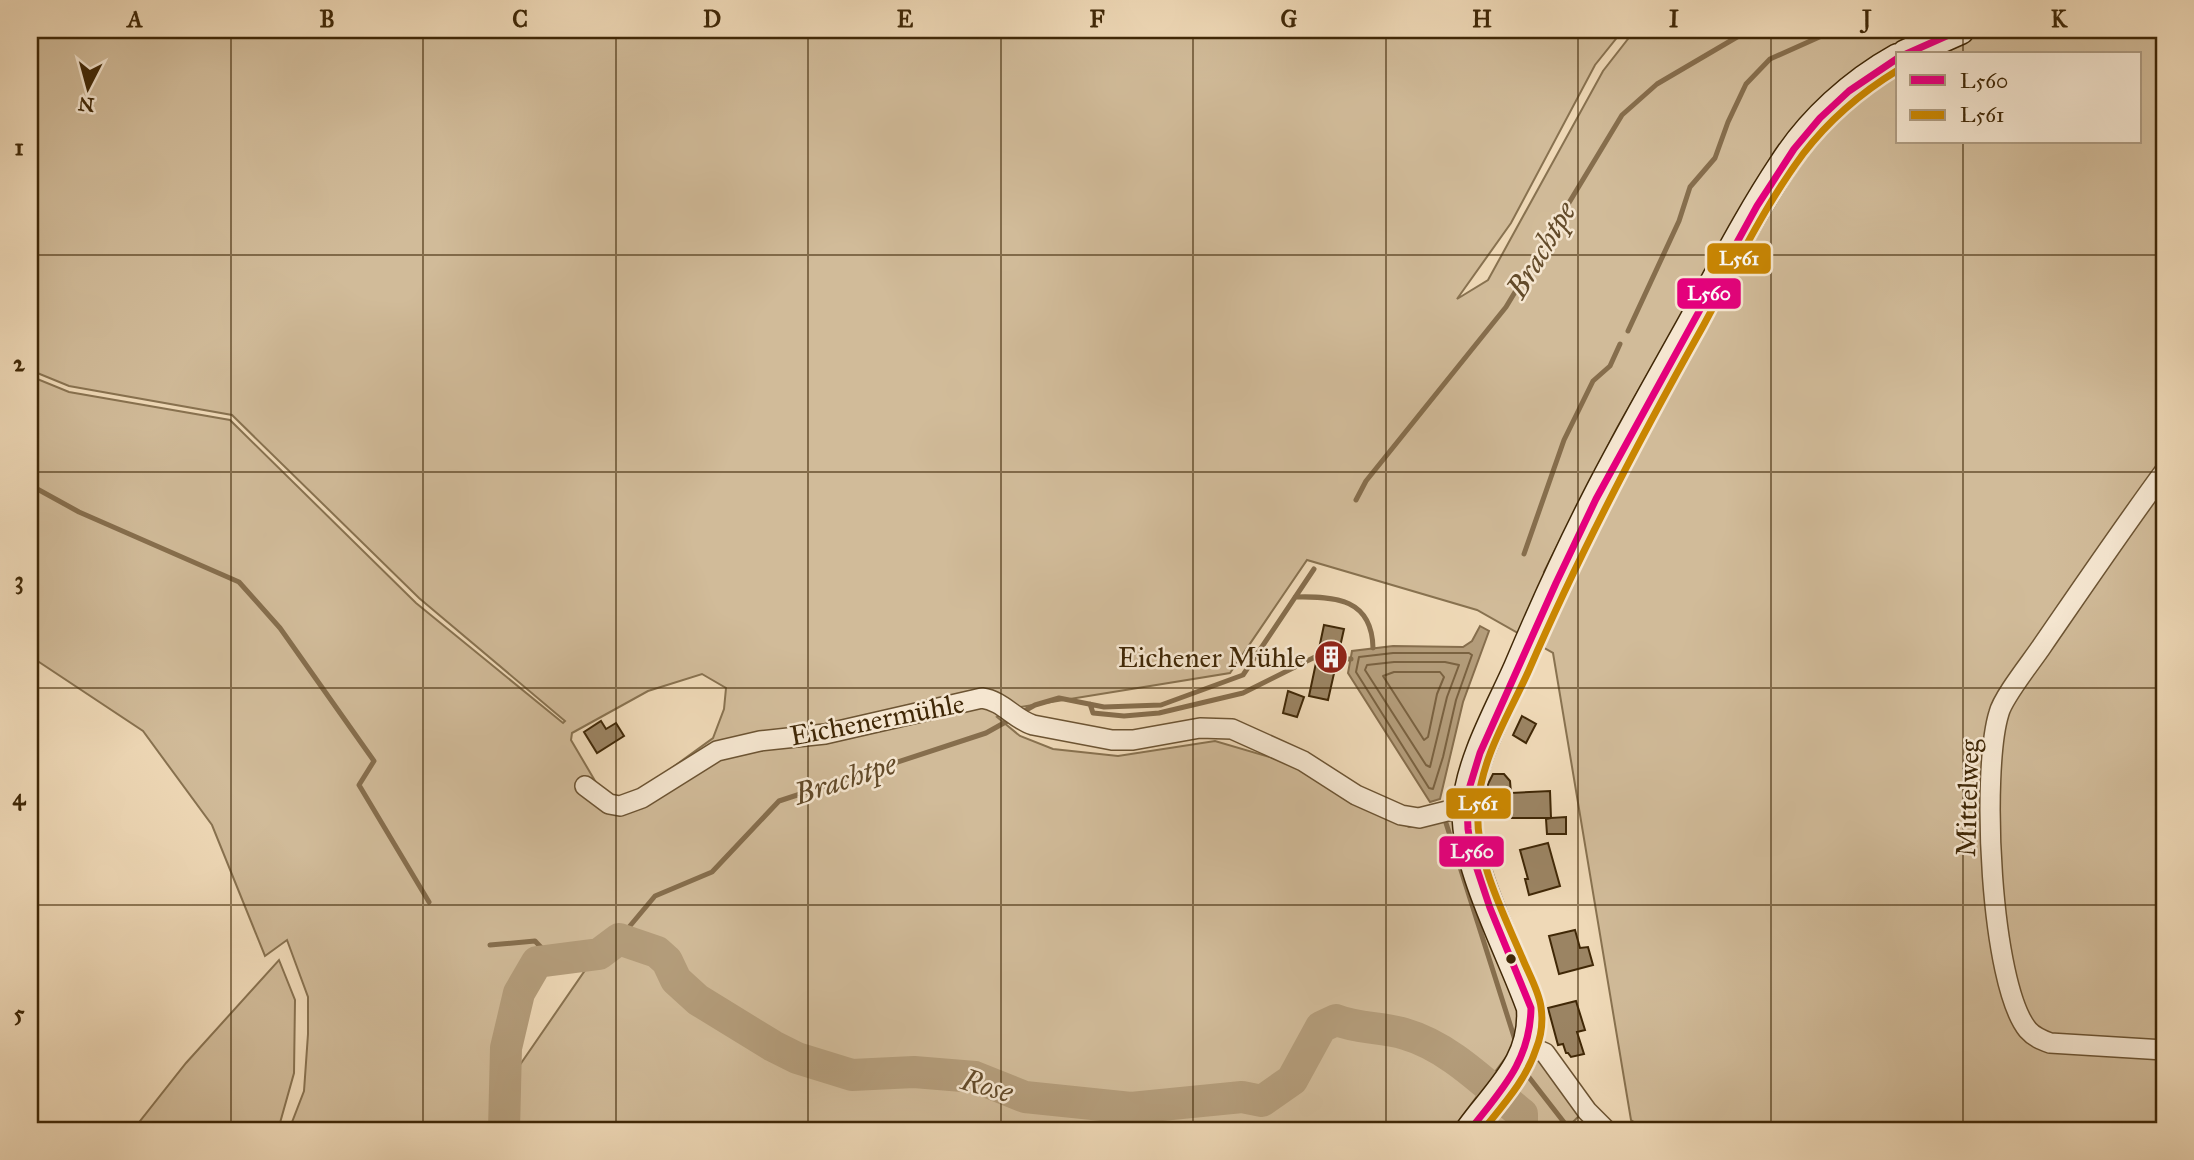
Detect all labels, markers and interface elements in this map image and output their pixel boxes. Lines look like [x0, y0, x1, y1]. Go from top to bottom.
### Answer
text: A [125, 5, 143, 33]
text: B [319, 5, 335, 33]
text: C [512, 5, 528, 33]
text: D [703, 5, 721, 33]
text: E [897, 5, 914, 33]
text: F [1089, 5, 1105, 33]
text: G [1281, 5, 1298, 33]
text: H [1472, 5, 1492, 33]
text: I [1669, 5, 1679, 33]
text: J [1859, 5, 1872, 34]
text: K [2051, 5, 2069, 33]
north arrow [52, 52, 122, 122]
legend [1896, 52, 2142, 144]
text: L560 [1960, 68, 2008, 94]
text: N [77, 92, 95, 117]
text: L561 [1960, 102, 2004, 128]
text: 1 [14, 133, 24, 161]
water label: Brachtpe [1497, 195, 1585, 307]
line badge: L561 [1706, 242, 1772, 275]
text: L561 [1719, 247, 1759, 270]
line badge: L560 [1676, 277, 1742, 310]
text: L560 [1687, 282, 1731, 305]
text: 2 [13, 349, 25, 377]
text: 3 [14, 566, 24, 595]
building icon: Eichener Mühle [1312, 638, 1350, 676]
place label: Eichener Mühle [1118, 640, 1306, 675]
street label: Eichenermühle [787, 685, 967, 754]
street label: Mittelweg [1948, 737, 1987, 858]
water label: Brachtpe [787, 745, 902, 814]
text: 4 [13, 783, 27, 811]
line badge: L561 [1445, 787, 1512, 820]
text: L561 [1458, 792, 1498, 815]
line badge: L560 [1438, 835, 1505, 868]
text: L560 [1450, 840, 1494, 863]
unlabelled marker [1504, 952, 1518, 966]
text: 5 [14, 999, 25, 1027]
water label: Rose [956, 1061, 1018, 1111]

